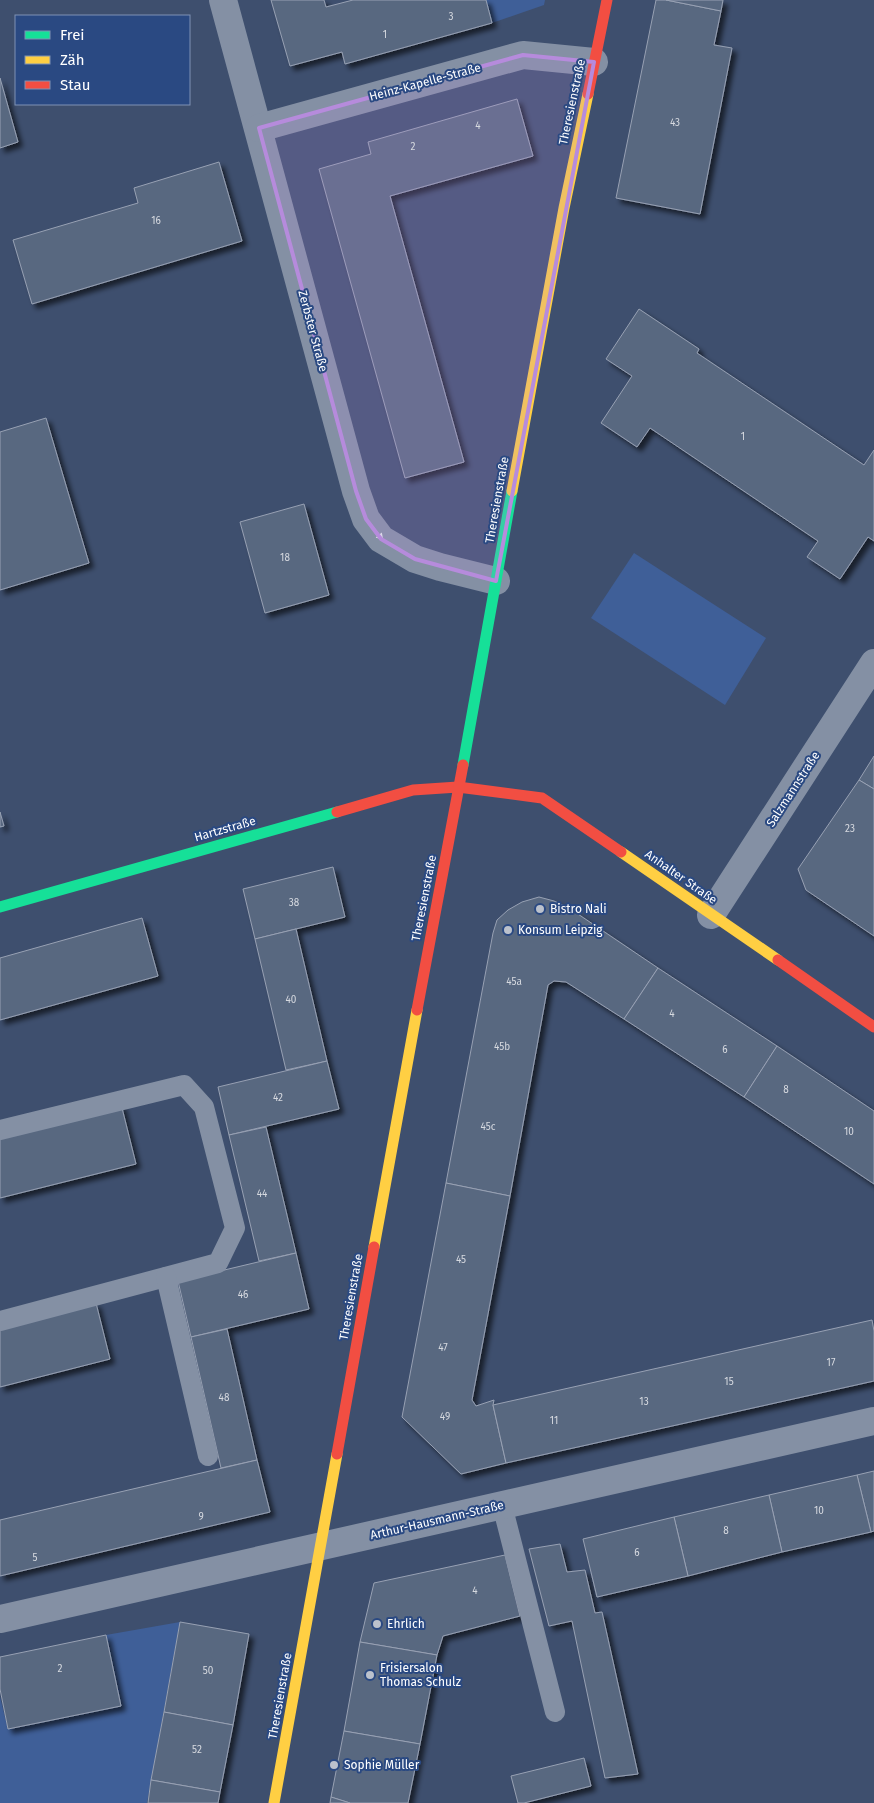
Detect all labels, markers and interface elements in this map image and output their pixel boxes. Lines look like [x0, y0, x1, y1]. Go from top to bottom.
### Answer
house number: 3 [449, 11, 454, 23]
legend [15, 15, 190, 105]
text: Frei [60, 26, 85, 44]
house number: 1 [383, 29, 387, 41]
text: Zäh [60, 51, 85, 69]
street label: Theresienstraße [556, 58, 588, 146]
street label: Heinz-Kapelle-Straße [368, 60, 482, 104]
text: Stau [60, 76, 90, 94]
house number: 43 [670, 117, 680, 129]
house number: 4 [475, 120, 481, 132]
house number: 2 [411, 141, 416, 153]
house number: 16 [151, 215, 161, 227]
street label: Zerbster Straße [295, 289, 331, 373]
house number: 1 [741, 431, 745, 443]
street label: Theresienstraße [483, 456, 511, 544]
one-way arrow [372, 527, 383, 540]
house number: 18 [280, 552, 290, 564]
street label: Salzmannstraße [763, 749, 823, 829]
street label: Hartzstraße [193, 814, 257, 844]
house number: 23 [845, 823, 855, 835]
street label: Anhalter Straße [642, 847, 720, 907]
street label: Theresienstraße [409, 854, 439, 942]
house number: 38 [289, 897, 300, 909]
place label: Bistro Nali [550, 902, 607, 916]
marker: Bistro Nali [534, 903, 546, 915]
place label: Konsum Leipzig [518, 923, 603, 937]
marker: Konsum Leipzig [502, 924, 514, 936]
house number: 45a [506, 976, 522, 988]
house number: 40 [286, 994, 297, 1006]
house number: 4 [669, 1008, 675, 1020]
house number: 45b [494, 1041, 510, 1053]
house number: 6 [722, 1044, 728, 1056]
house number: 8 [783, 1084, 789, 1096]
house number: 42 [273, 1092, 283, 1104]
house number: 45c [480, 1121, 496, 1133]
house number: 10 [844, 1126, 854, 1138]
house number: 44 [257, 1188, 268, 1200]
street label: Theresienstraße [337, 1253, 365, 1341]
house number: 45 [456, 1254, 466, 1266]
house number: 46 [238, 1289, 248, 1301]
house number: 47 [438, 1342, 448, 1354]
house number: 17 [827, 1357, 836, 1369]
house number: 15 [724, 1376, 734, 1388]
house number: 48 [219, 1392, 230, 1404]
house number: 13 [639, 1396, 649, 1408]
house number: 49 [440, 1411, 450, 1423]
house number: 11 [550, 1415, 558, 1427]
street label: Arthur-Hausmann-Straße [369, 1498, 505, 1542]
house number: 10 [814, 1505, 824, 1517]
house number: 9 [198, 1511, 204, 1523]
house number: 8 [723, 1525, 729, 1537]
house number: 6 [634, 1547, 640, 1559]
house number: 5 [32, 1552, 38, 1564]
house number: 4 [472, 1585, 478, 1597]
place label: Ehrlich [387, 1617, 425, 1631]
marker: Ehrlich [371, 1618, 383, 1630]
street label: Theresienstraße [266, 1652, 294, 1740]
place label: Frisiersalon Thomas Schulz [380, 1661, 461, 1689]
house number: 2 [58, 1663, 63, 1675]
house number: 50 [203, 1665, 214, 1677]
marker: Frisiersalon Thomas Schulz [364, 1669, 376, 1681]
house number: 52 [192, 1744, 202, 1756]
place label: Sophie Müller [344, 1758, 420, 1772]
marker: Sophie Müller [328, 1759, 340, 1771]

